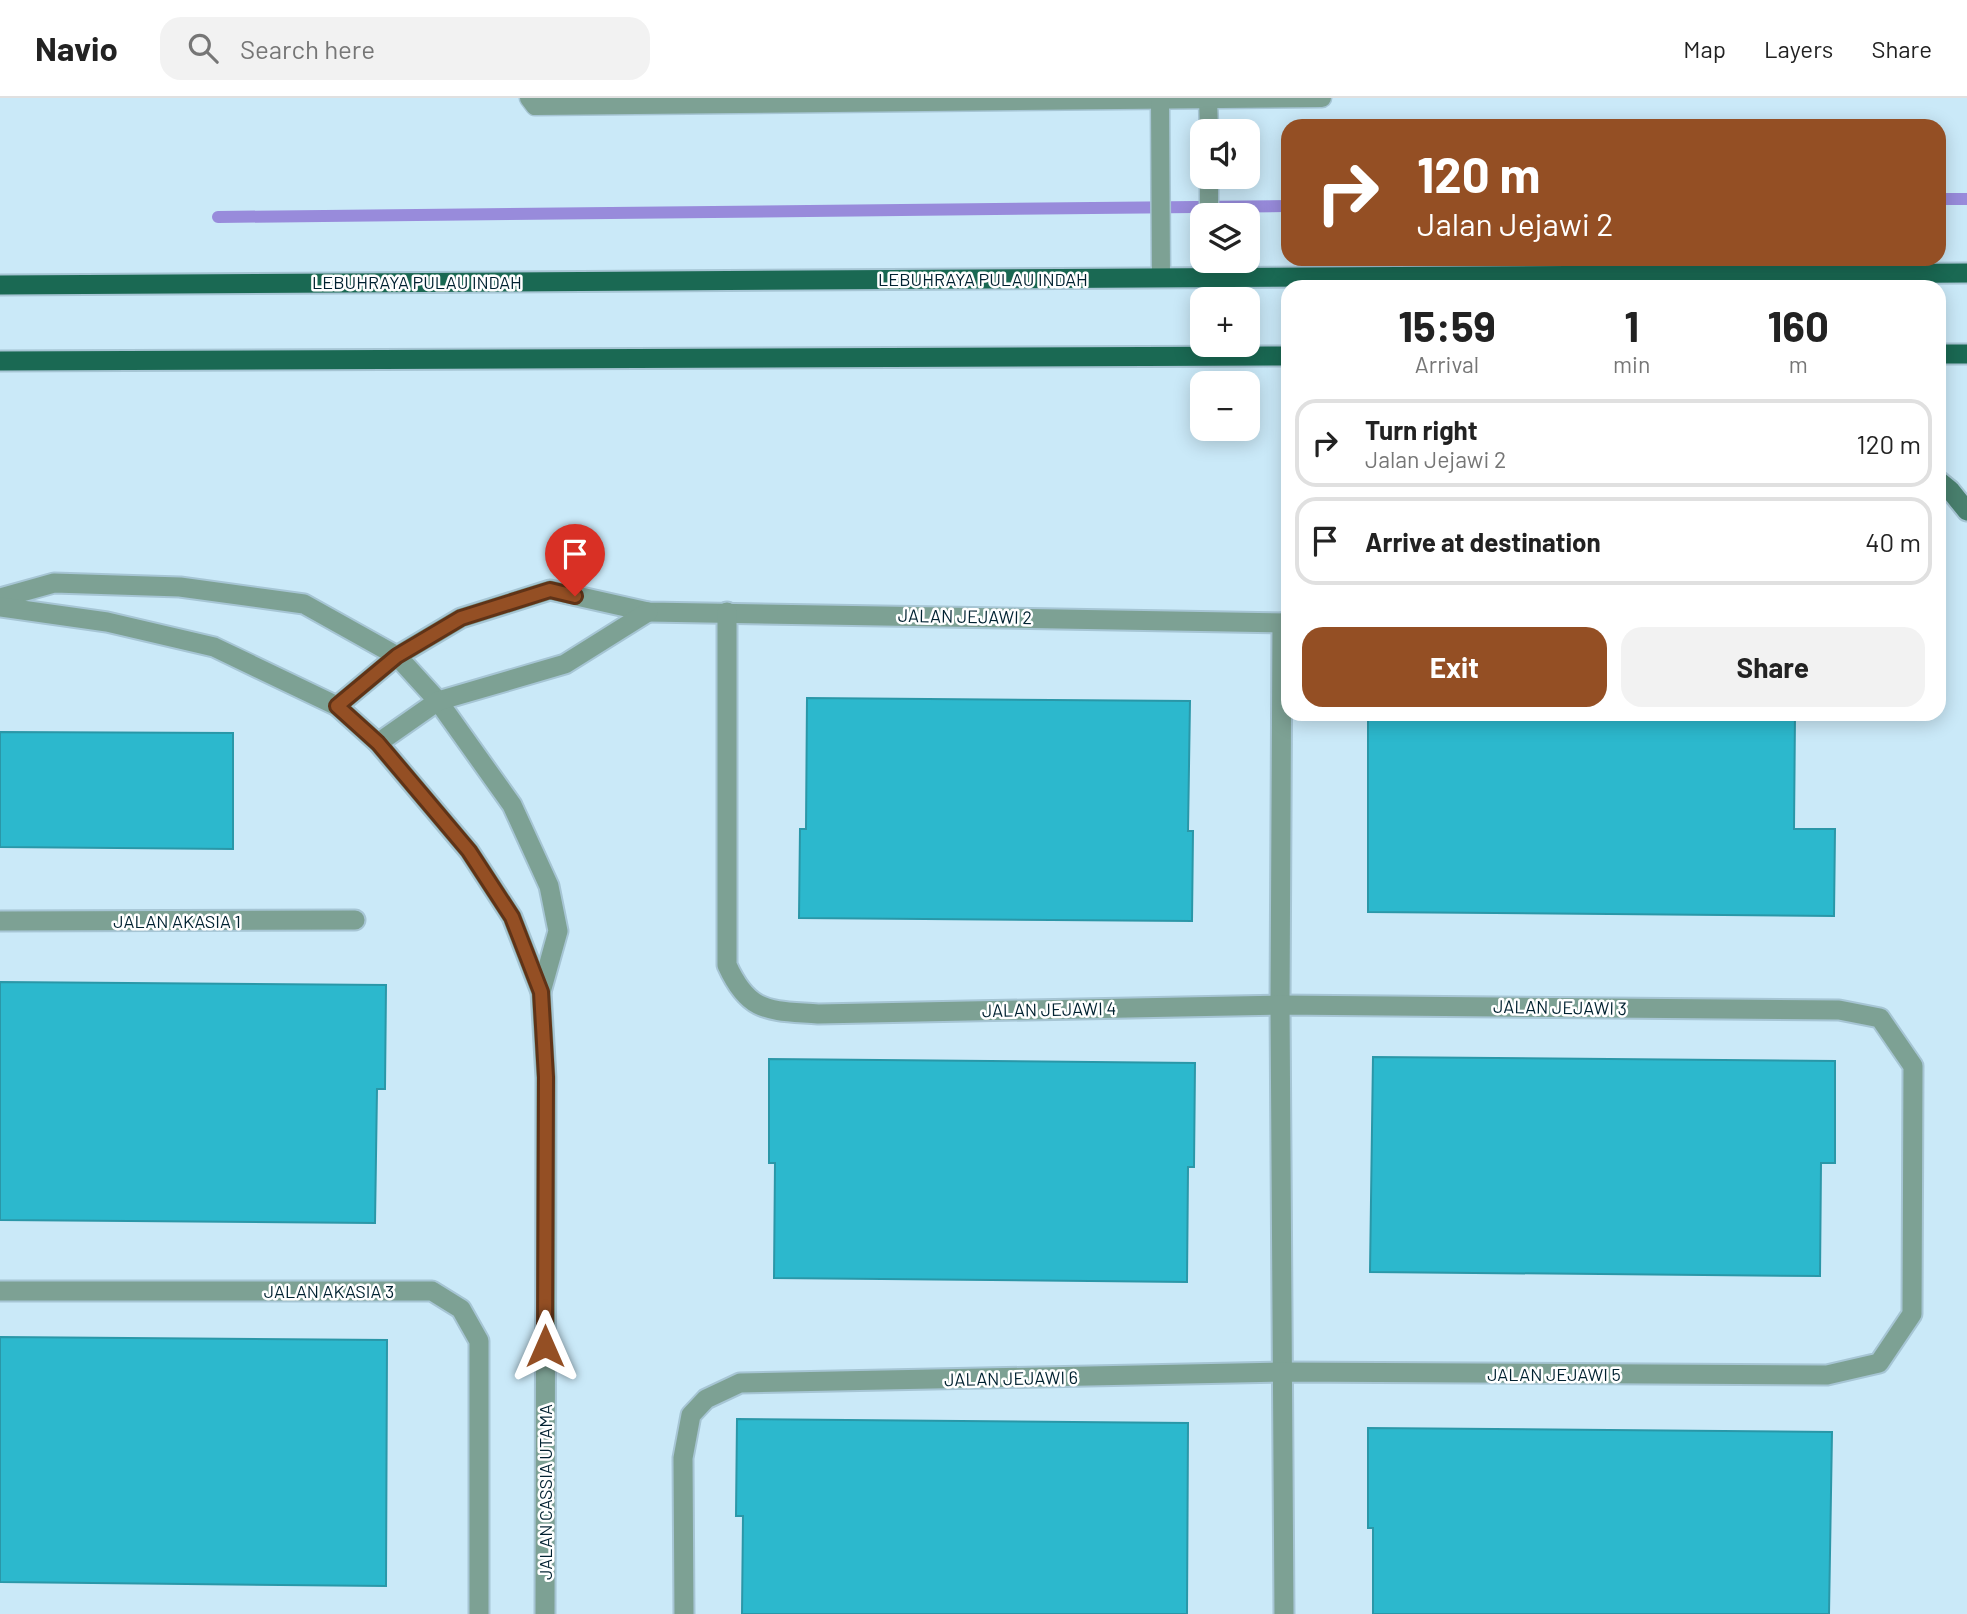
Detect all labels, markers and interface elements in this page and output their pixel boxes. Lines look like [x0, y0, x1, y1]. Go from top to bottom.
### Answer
search box [160, 17, 650, 80]
text: Navio [35, 28, 118, 68]
icon: search [184, 29, 222, 67]
text: Search here [240, 33, 375, 64]
text: Map [1683, 34, 1726, 63]
text: Layers [1764, 34, 1833, 63]
text: Share [1871, 34, 1932, 63]
map controls [1190, 119, 1260, 441]
button: sound [1190, 119, 1260, 189]
text: 120 m [1417, 144, 1540, 203]
icon: right [1302, 147, 1393, 238]
button: layers [1190, 203, 1260, 273]
text: Jalan Jejawi 2 [1417, 204, 1613, 242]
street label: LEBUHRAYA PULAU INDAH [878, 268, 1088, 290]
street label: LEBUHRAYA PULAU INDAH [312, 271, 522, 293]
button: + [1190, 287, 1260, 357]
text: 15:59 [1398, 300, 1496, 350]
text: 1 [1624, 300, 1639, 350]
text: 160 [1767, 300, 1829, 350]
text: Arrival [1415, 350, 1479, 378]
text: min [1613, 350, 1650, 378]
text: m [1789, 350, 1808, 378]
button: − [1190, 371, 1260, 441]
text: Turn right [1365, 414, 1478, 445]
icon: right [1306, 424, 1344, 462]
text: 120 m [1857, 428, 1921, 459]
text: Jalan Jejawi 2 [1365, 445, 1506, 473]
icon: arrive [1306, 522, 1344, 560]
pin [545, 524, 605, 596]
text: Arrive at destination [1365, 526, 1601, 557]
text: 40 m [1865, 526, 1921, 557]
icon: arrive [556, 535, 594, 573]
street label: JALAN JEJAWI 2 [898, 604, 1032, 628]
button: Exit [1302, 627, 1607, 707]
button: Share [1621, 627, 1925, 707]
street label: JALAN AKASIA 1 [113, 910, 241, 932]
street label: JALAN JEJAWI 3 [1493, 995, 1627, 1019]
street label: JALAN JEJAWI 4 [982, 997, 1116, 1021]
street label: JALAN AKASIA 3 [264, 1280, 394, 1302]
position arrow [508, 1309, 582, 1383]
street label: JALAN JEJAWI 5 [1487, 1363, 1621, 1385]
street label: JALAN JEJAWI 6 [944, 1366, 1078, 1390]
street label: JALAN CASSIA UTAMA [534, 1404, 556, 1580]

